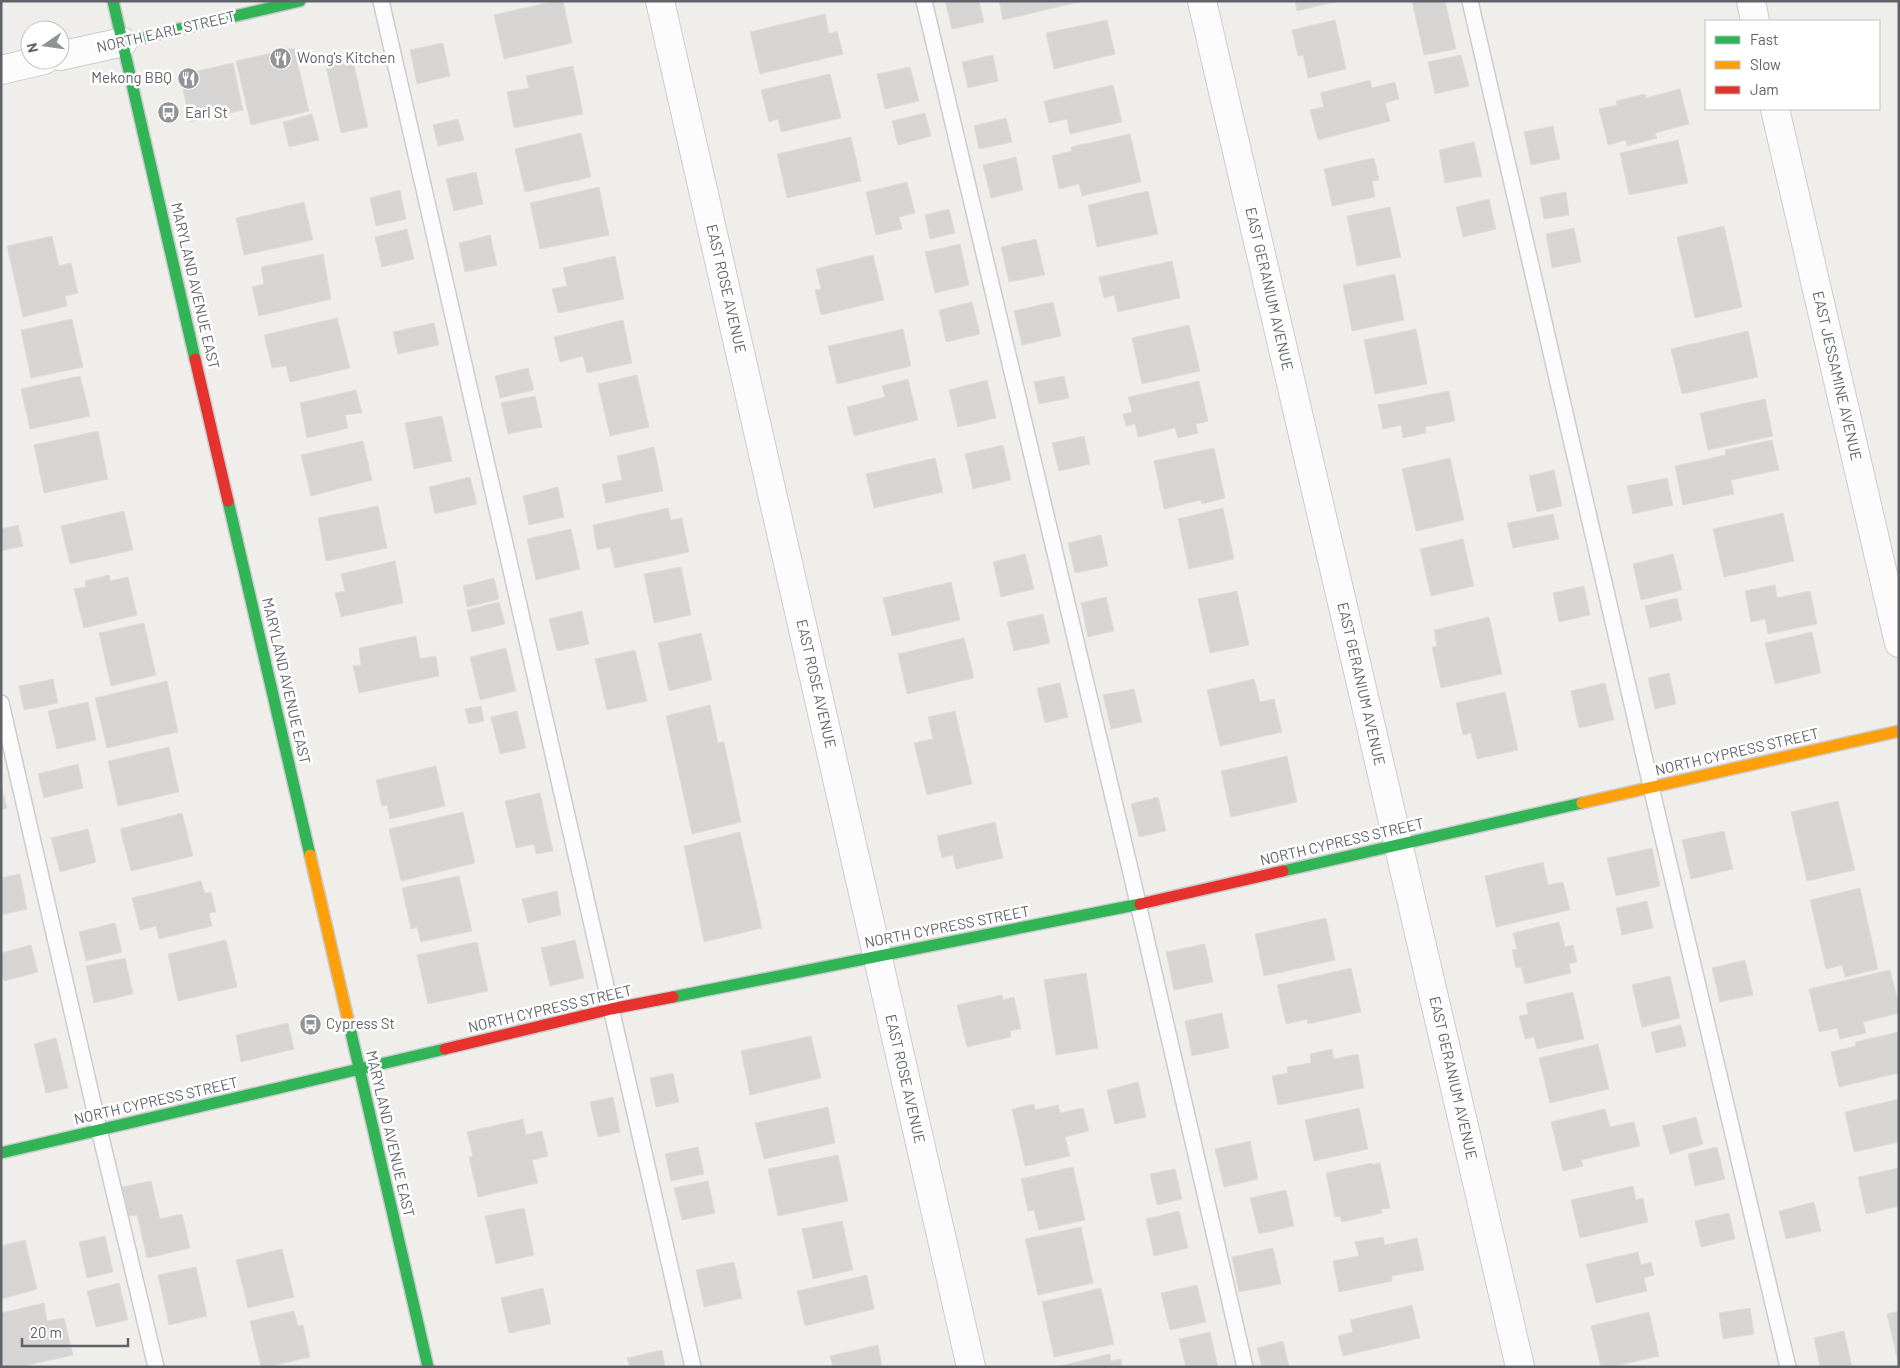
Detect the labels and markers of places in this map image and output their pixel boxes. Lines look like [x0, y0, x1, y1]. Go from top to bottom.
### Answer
restaurant icon: Wong's Kitchen [269, 46, 293, 70]
place label: Wong's Kitchen [297, 48, 395, 66]
restaurant icon: Mekong BBQ [176, 66, 200, 90]
place label: Mekong BBQ [91, 68, 172, 86]
bus stop icon: Earl St [157, 101, 181, 125]
place label: Earl St [185, 103, 228, 121]
bus stop icon: Cypress St [298, 1012, 322, 1036]
place label: Cypress St [326, 1014, 395, 1032]

